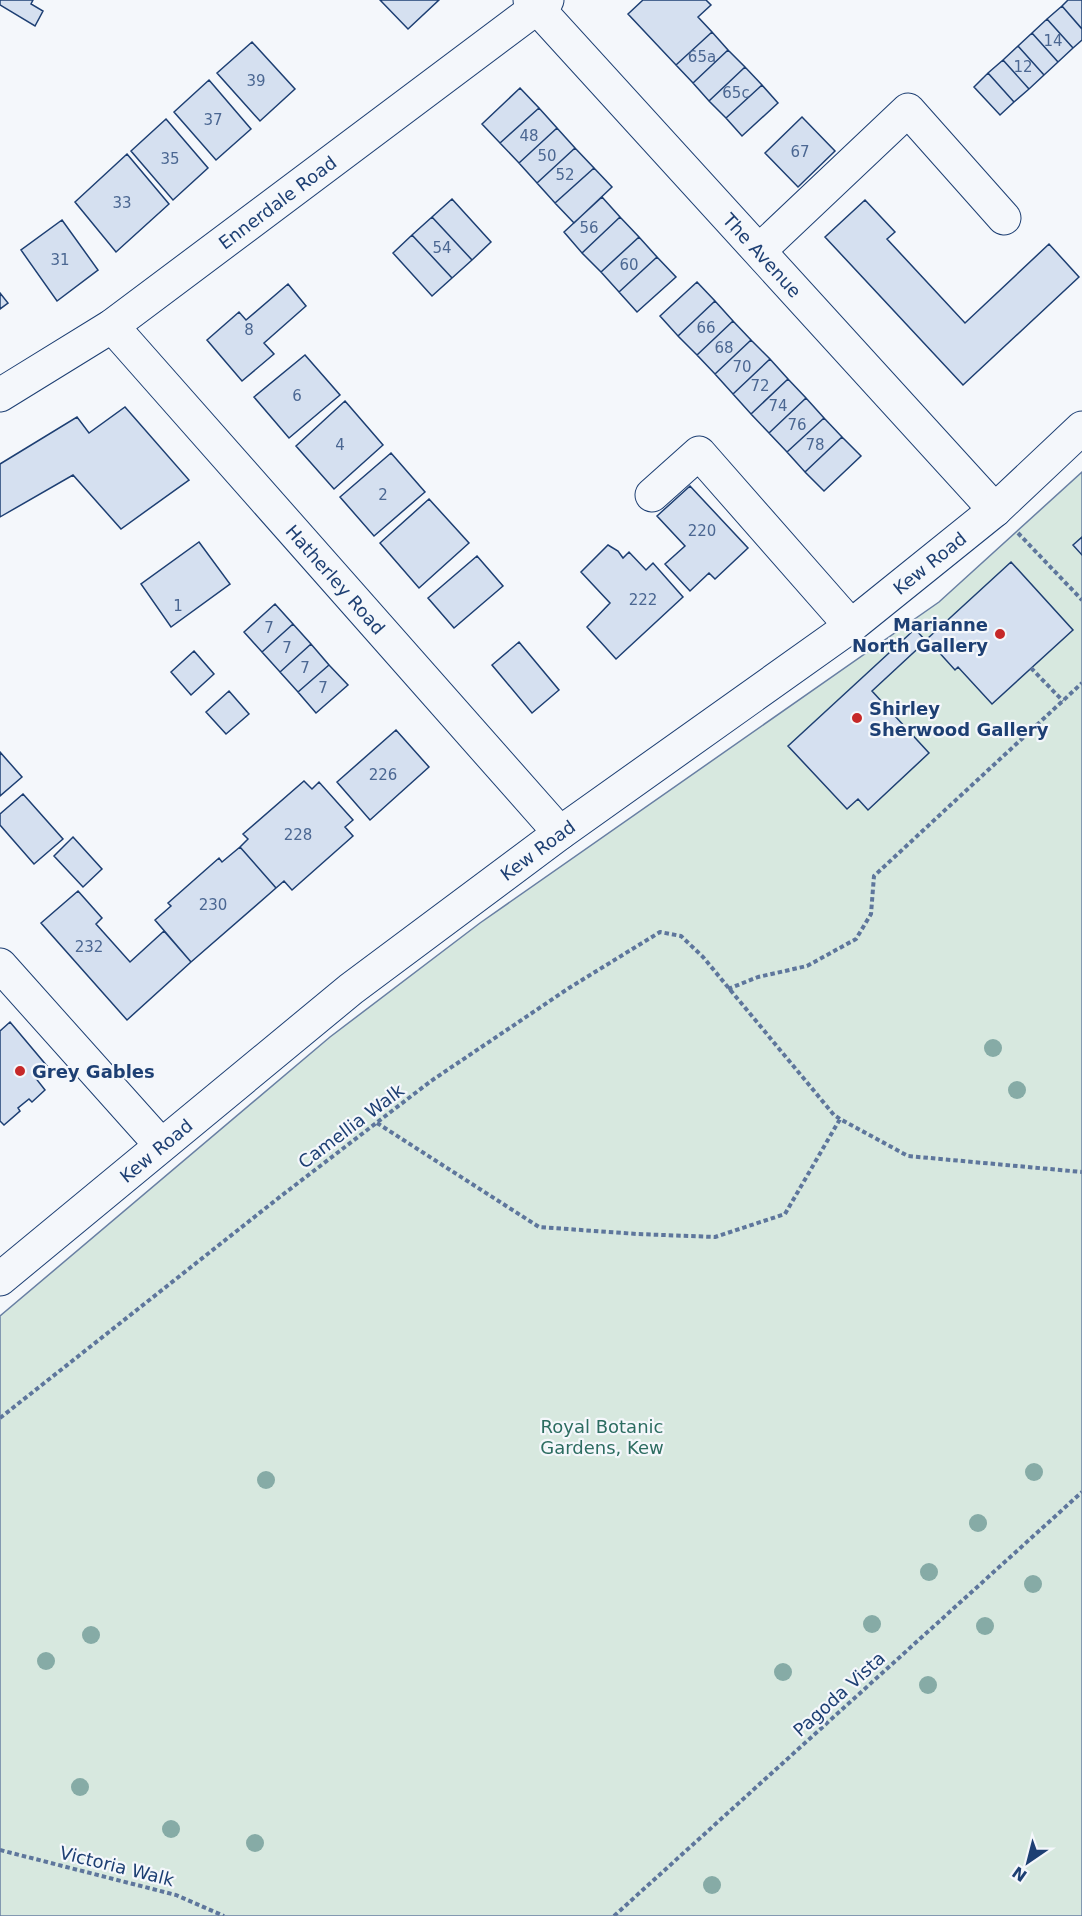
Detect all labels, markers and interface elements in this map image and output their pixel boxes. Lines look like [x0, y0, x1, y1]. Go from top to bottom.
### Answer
house number: 14 [1043, 32, 1063, 50]
house number: 65a [688, 48, 716, 66]
house number: 12 [1013, 58, 1033, 76]
house number: 39 [246, 72, 266, 90]
house number: 65c [722, 84, 750, 102]
house number: 37 [203, 111, 223, 129]
house number: 48 [519, 127, 539, 145]
house number: 67 [790, 143, 810, 161]
house number: 50 [537, 147, 557, 165]
house number: 35 [160, 150, 180, 168]
street label: Ennerdale Road [214, 151, 340, 253]
house number: 52 [555, 166, 575, 184]
house number: 33 [112, 194, 132, 212]
street label: The Avenue [718, 208, 806, 301]
house number: 56 [579, 219, 599, 237]
house number: 54 [432, 239, 452, 257]
house number: 31 [50, 251, 70, 269]
house number: 60 [619, 256, 639, 274]
house number: 66 [696, 319, 716, 337]
house number: 8 [244, 321, 254, 339]
house number: 68 [714, 339, 734, 357]
house number: 70 [732, 358, 752, 376]
house number: 72 [750, 377, 770, 395]
house number: 6 [292, 387, 302, 405]
house number: 74 [768, 397, 788, 415]
house number: 76 [787, 416, 807, 434]
house number: 4 [335, 436, 345, 454]
house number: 78 [805, 436, 825, 454]
house number: 2 [378, 486, 388, 504]
street label: Hatherley Road [282, 520, 390, 638]
house number: 220 [688, 522, 716, 540]
street label: Kew Road [889, 527, 970, 598]
house number: 222 [629, 591, 657, 609]
house number: 1 [173, 597, 183, 615]
place label: Marianne North Gallery [852, 614, 988, 656]
house number: 7 [264, 619, 274, 637]
marker: Marianne North Gallery [993, 627, 1007, 641]
house number: 7 [282, 639, 292, 657]
house number: 7 [300, 659, 310, 677]
house number: 7 [318, 679, 328, 697]
place label: Shirley Sherwood Gallery [869, 698, 1049, 740]
marker: Shirley Sherwood Gallery [850, 711, 864, 725]
house number: 226 [369, 766, 397, 784]
street label: Kew Road [496, 815, 579, 884]
house number: 228 [284, 826, 312, 844]
house number: 230 [199, 896, 227, 914]
house number: 232 [75, 938, 103, 956]
place label: Grey Gables [32, 1061, 155, 1082]
marker: Grey Gables [13, 1064, 27, 1078]
street label: Camellia Walk [294, 1079, 409, 1173]
street label: Kew Road [115, 1114, 196, 1186]
park label: Royal Botanic Gardens, Kew [540, 1416, 664, 1458]
street label: Pagoda Vista [789, 1647, 889, 1741]
north arrow [998, 1832, 1058, 1892]
street label: Victoria Walk [58, 1842, 177, 1890]
text: N [1009, 1862, 1031, 1885]

